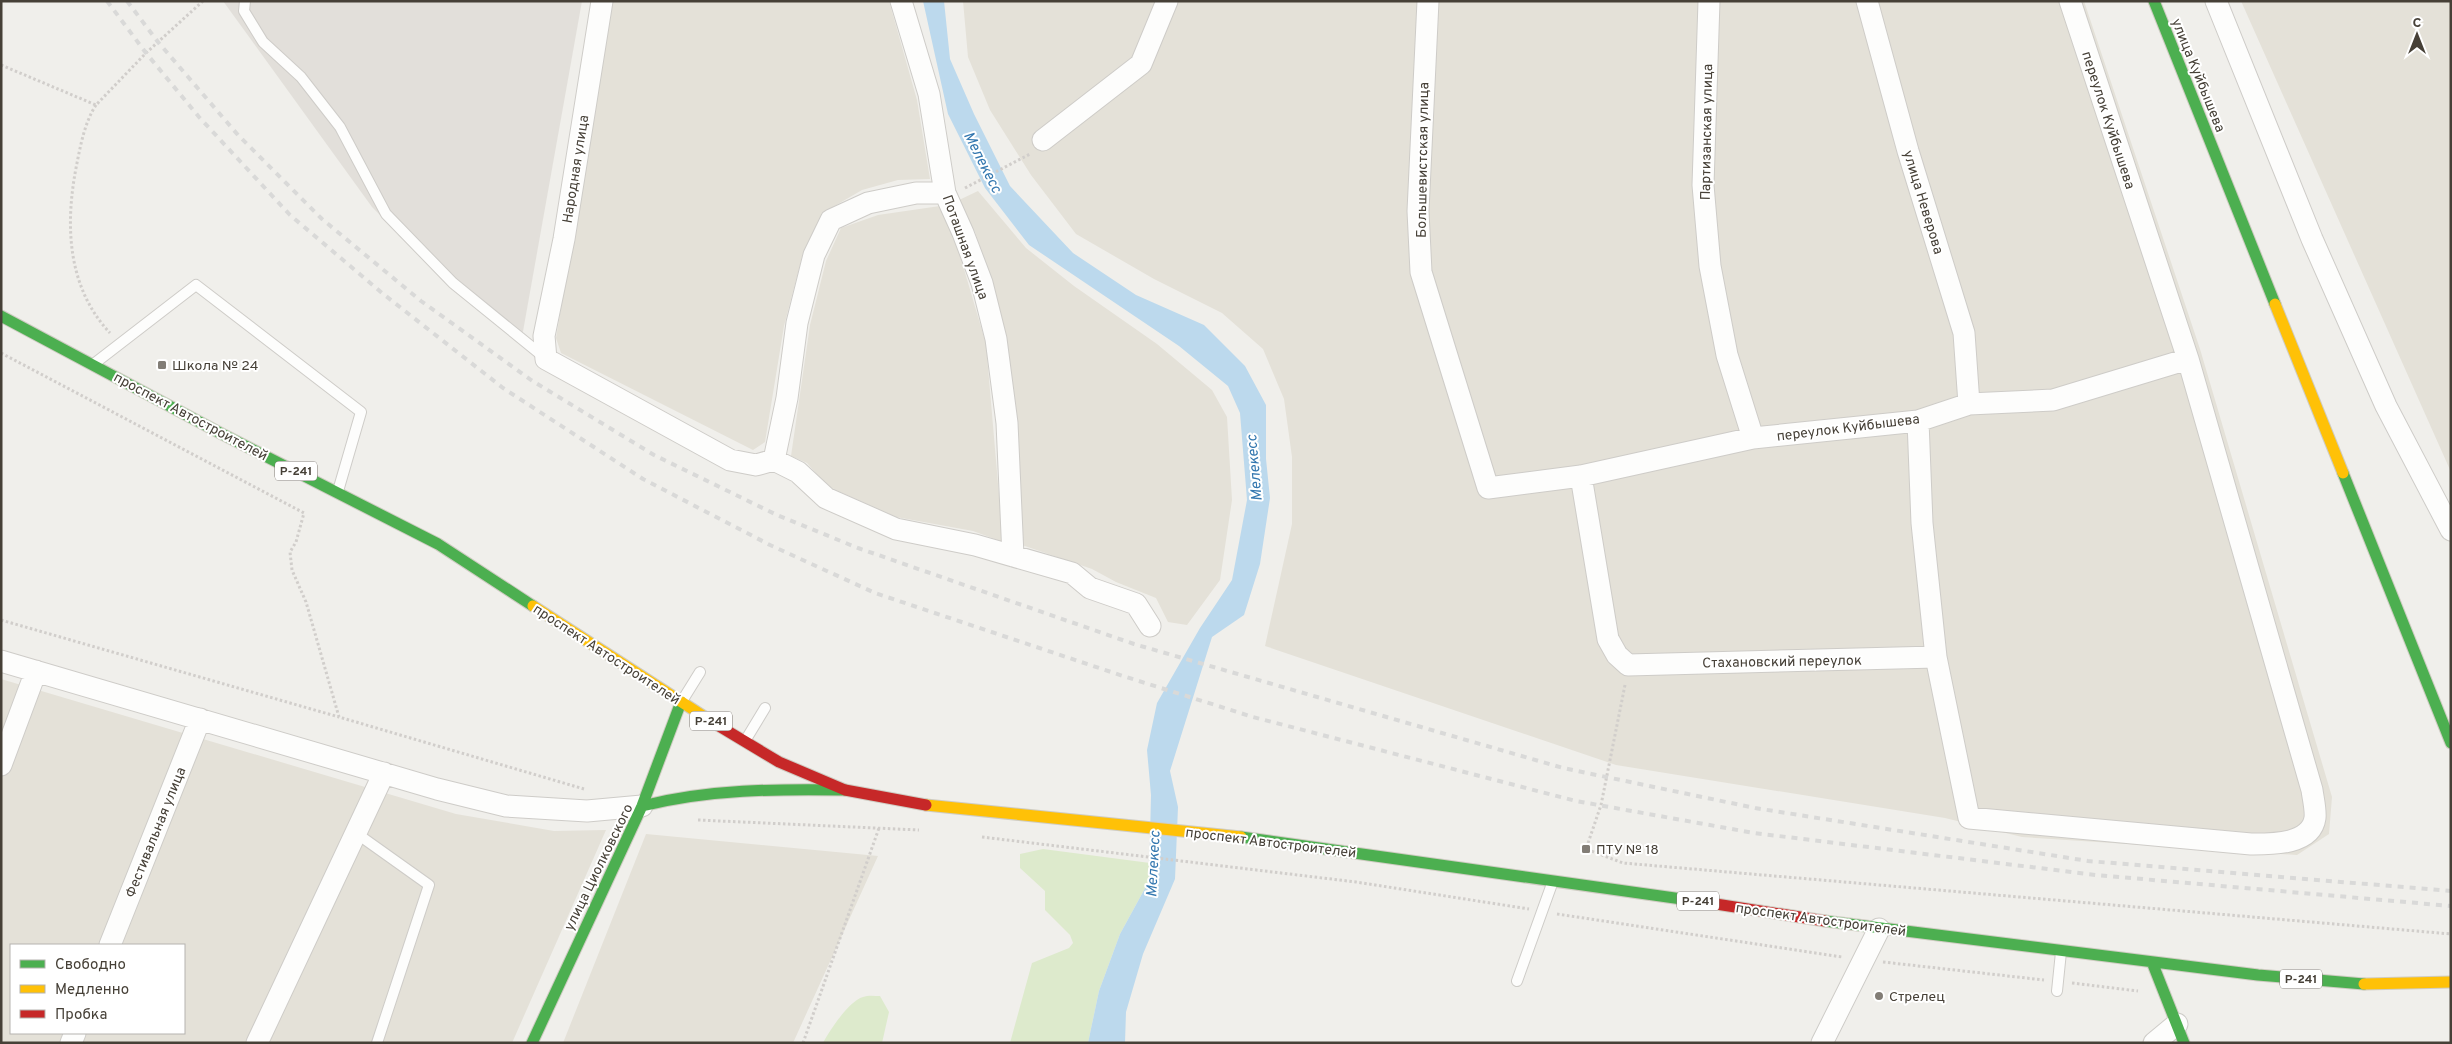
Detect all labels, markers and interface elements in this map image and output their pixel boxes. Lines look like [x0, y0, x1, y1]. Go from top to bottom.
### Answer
north arrow [2392, 10, 2442, 60]
text: С [2413, 15, 2422, 32]
street label: улица Куйбышева [2167, 16, 2228, 135]
street label: переулок Куйбышева [2077, 49, 2138, 192]
street label: Партизанская улица [1698, 64, 1717, 200]
street label: Большевистская улица [1414, 82, 1433, 238]
street label: Народная улица [560, 114, 593, 225]
water label: Мелекесс [958, 129, 1006, 197]
street label: улица Неверова [1899, 148, 1946, 256]
street label: Поташная улица [938, 193, 991, 302]
place label: Школа № 24 [172, 358, 258, 375]
marker: Школа № 24 [156, 359, 168, 371]
street label: проспект Автостроителей [110, 369, 270, 465]
street label: переулок Куйбышева [1776, 411, 1921, 446]
water label: Мелекесс [1243, 433, 1268, 502]
road number: Р-241 [275, 462, 317, 481]
street label: проспект Автостроителей [529, 601, 683, 709]
street label: Стахановский переулок [1702, 653, 1862, 672]
road number: Р-241 [690, 711, 732, 730]
street label: Фестивальная улица [122, 765, 190, 900]
street label: улица Циолковского [561, 801, 637, 934]
street label: проспект Автостроителей [1184, 825, 1357, 862]
water label: Мелекесс [1143, 830, 1166, 898]
place label: ПТУ № 18 [1596, 842, 1659, 859]
marker: ПТУ № 18 [1580, 843, 1592, 855]
road number: Р-241 [1677, 891, 1719, 910]
street label: проспект Автостроителей [1734, 900, 1907, 941]
legend [10, 944, 185, 1034]
text: Свободно [55, 956, 126, 975]
road number: Р-241 [2280, 970, 2322, 989]
text: Медленно [55, 981, 129, 1000]
place label: Стрелец [1889, 989, 1945, 1006]
marker: Стрелец [1873, 990, 1885, 1002]
text: Пробка [55, 1006, 107, 1025]

